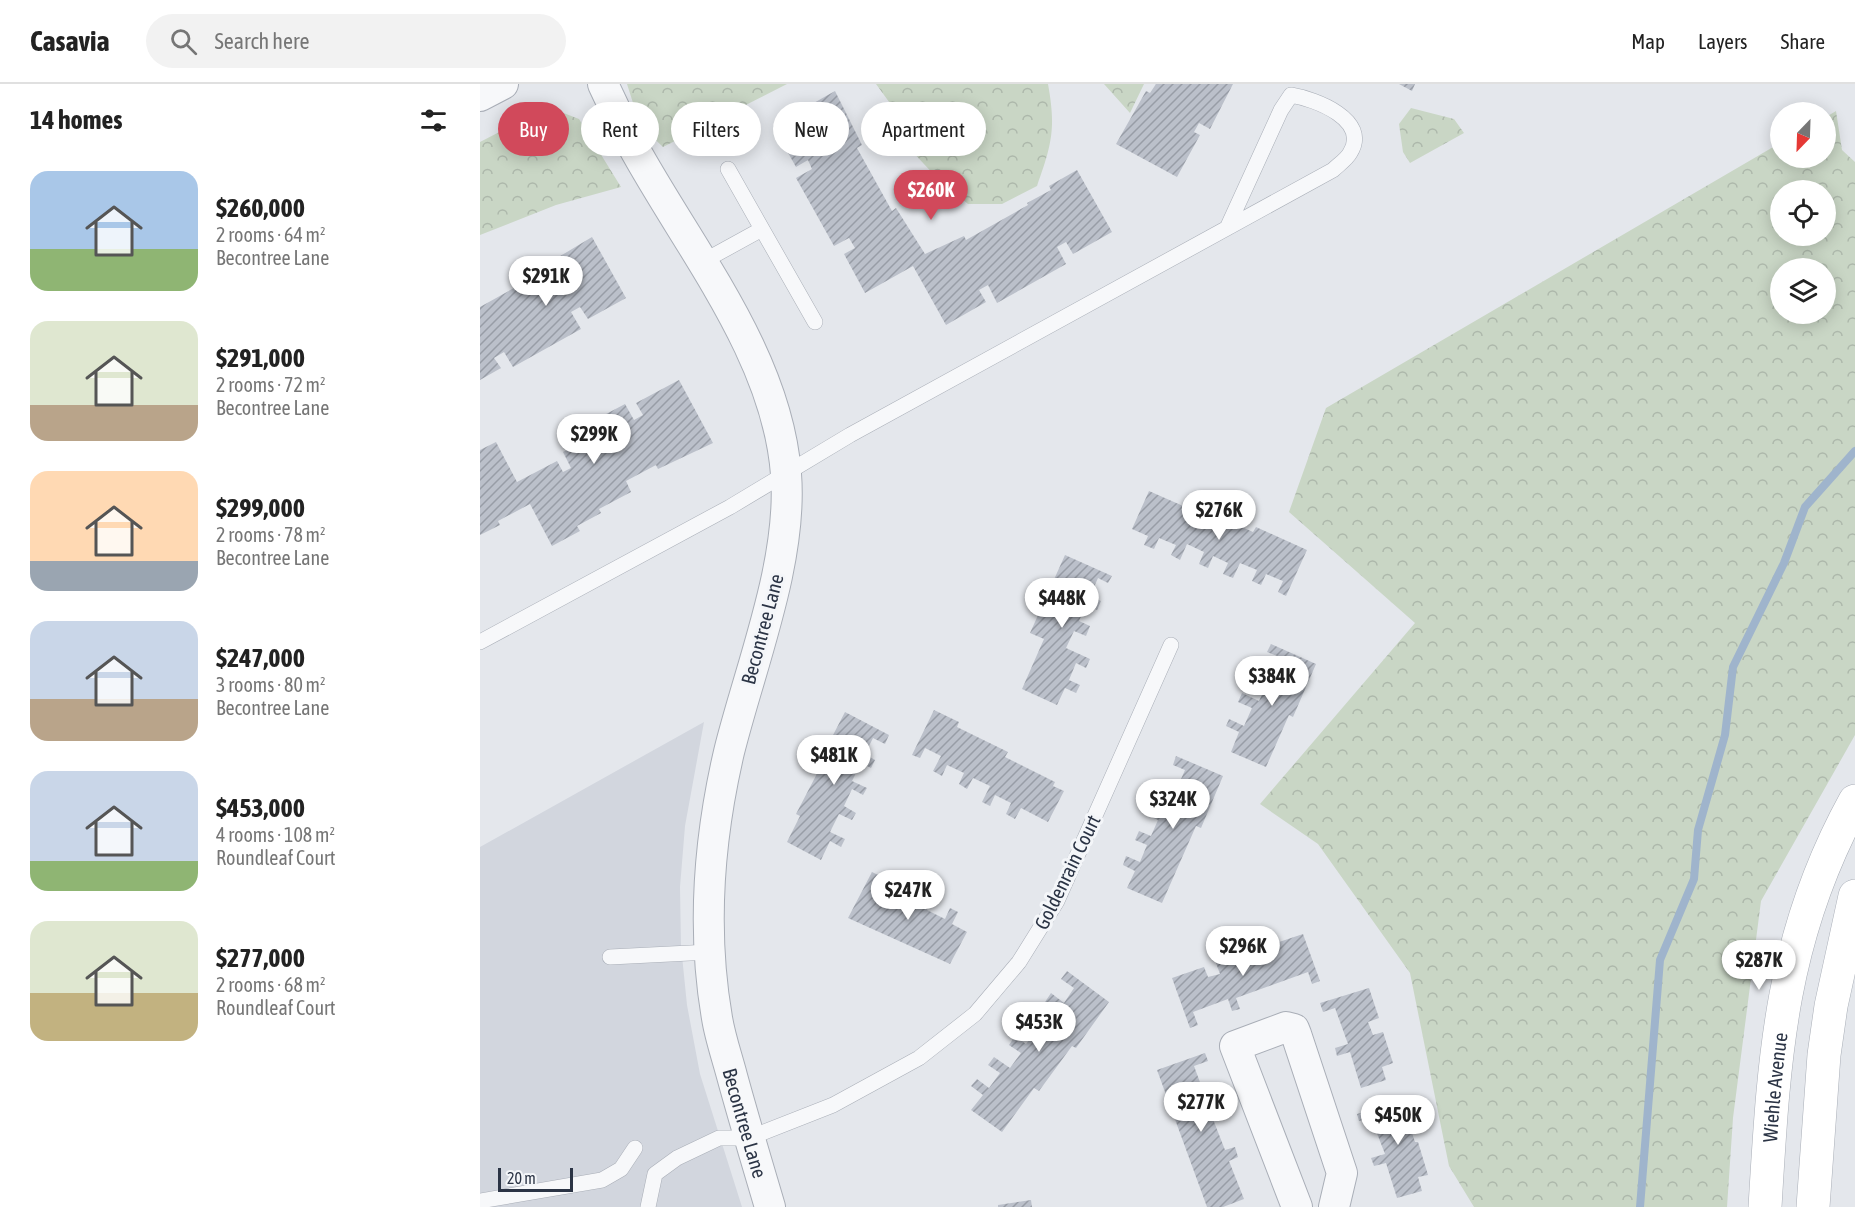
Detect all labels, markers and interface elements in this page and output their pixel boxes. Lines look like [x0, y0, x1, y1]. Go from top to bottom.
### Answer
search box [146, 14, 566, 68]
text: Casavia [30, 25, 110, 57]
icon: search [167, 25, 200, 58]
text: Search here [215, 28, 309, 54]
text: Map [1631, 29, 1665, 53]
text: Layers [1698, 29, 1748, 53]
text: Share [1781, 29, 1825, 53]
chip: Buy [498, 102, 569, 156]
chip: Rent [581, 102, 659, 156]
chip: Filters [671, 102, 761, 156]
chip: New [773, 102, 849, 156]
chip: Apartment [861, 102, 986, 156]
north arrow [1770, 102, 1836, 168]
map controls [1770, 102, 1836, 324]
icon: filters [417, 104, 450, 137]
text: 14 homes [30, 105, 123, 135]
pin: $260K [889, 170, 973, 221]
text: $260K [908, 178, 954, 201]
button: locate [1770, 180, 1836, 246]
text: $260,000 [216, 193, 305, 223]
icon: home [78, 195, 150, 267]
text: 2 rooms · 64 m² [216, 223, 326, 246]
text: Becontree Lane [216, 246, 329, 269]
pin: $291K [504, 256, 588, 307]
button: layers [1770, 258, 1836, 324]
text: $291K [523, 264, 569, 287]
text: $291,000 [216, 343, 305, 373]
icon: home [78, 345, 150, 417]
text: 2 rooms · 72 m² [216, 373, 326, 396]
text: Becontree Lane [216, 396, 329, 419]
pin: $299K [552, 414, 636, 465]
text: $299K [571, 422, 617, 445]
pin: $276K [1177, 490, 1261, 541]
text: $299,000 [216, 493, 305, 523]
icon: home [78, 495, 150, 567]
text: $276K [1196, 498, 1242, 521]
text: 2 rooms · 78 m² [216, 523, 326, 546]
text: Becontree Lane [216, 546, 329, 569]
street label: Becontree Lane [736, 571, 788, 687]
pin: $448K [1020, 578, 1104, 629]
text: $448K [1039, 586, 1085, 609]
text: $247,000 [216, 643, 305, 673]
icon: home [78, 645, 150, 717]
pin: $384K [1230, 656, 1314, 707]
text: $384K [1249, 664, 1295, 687]
text: 3 rooms · 80 m² [216, 673, 326, 696]
text: Becontree Lane [216, 696, 329, 719]
pin: $481K [792, 735, 876, 786]
text: $481K [811, 743, 857, 766]
pin: $324K [1131, 779, 1215, 830]
text: $324K [1150, 787, 1196, 810]
text: $453,000 [216, 793, 305, 823]
icon: home [78, 795, 150, 867]
street label: Goldenrain Court [1029, 811, 1105, 933]
text: 4 rooms · 108 m² [216, 823, 335, 846]
text: Roundleaf Court [216, 846, 336, 869]
pin: $247K [866, 870, 950, 921]
text: $247K [885, 878, 931, 901]
pin: $296K [1201, 926, 1285, 977]
text: $296K [1220, 934, 1266, 957]
pin: $287K [1717, 940, 1801, 991]
text: $277,000 [216, 943, 305, 973]
icon: home [78, 945, 150, 1017]
text: $287K [1736, 948, 1782, 971]
text: 2 rooms · 68 m² [216, 973, 326, 996]
text: Roundleaf Court [216, 996, 336, 1019]
pin: $453K [997, 1002, 1081, 1053]
text: $453K [1016, 1010, 1062, 1033]
street label: Wiehle Avenue [1758, 1031, 1791, 1143]
street label: Becontree Lane [719, 1065, 772, 1180]
pin: $277K [1159, 1082, 1243, 1133]
text: $277K [1178, 1090, 1224, 1113]
pin: $450K [1356, 1095, 1440, 1146]
text: $450K [1375, 1103, 1421, 1126]
scale bar [498, 1165, 573, 1192]
text: 20 m [507, 1169, 536, 1187]

